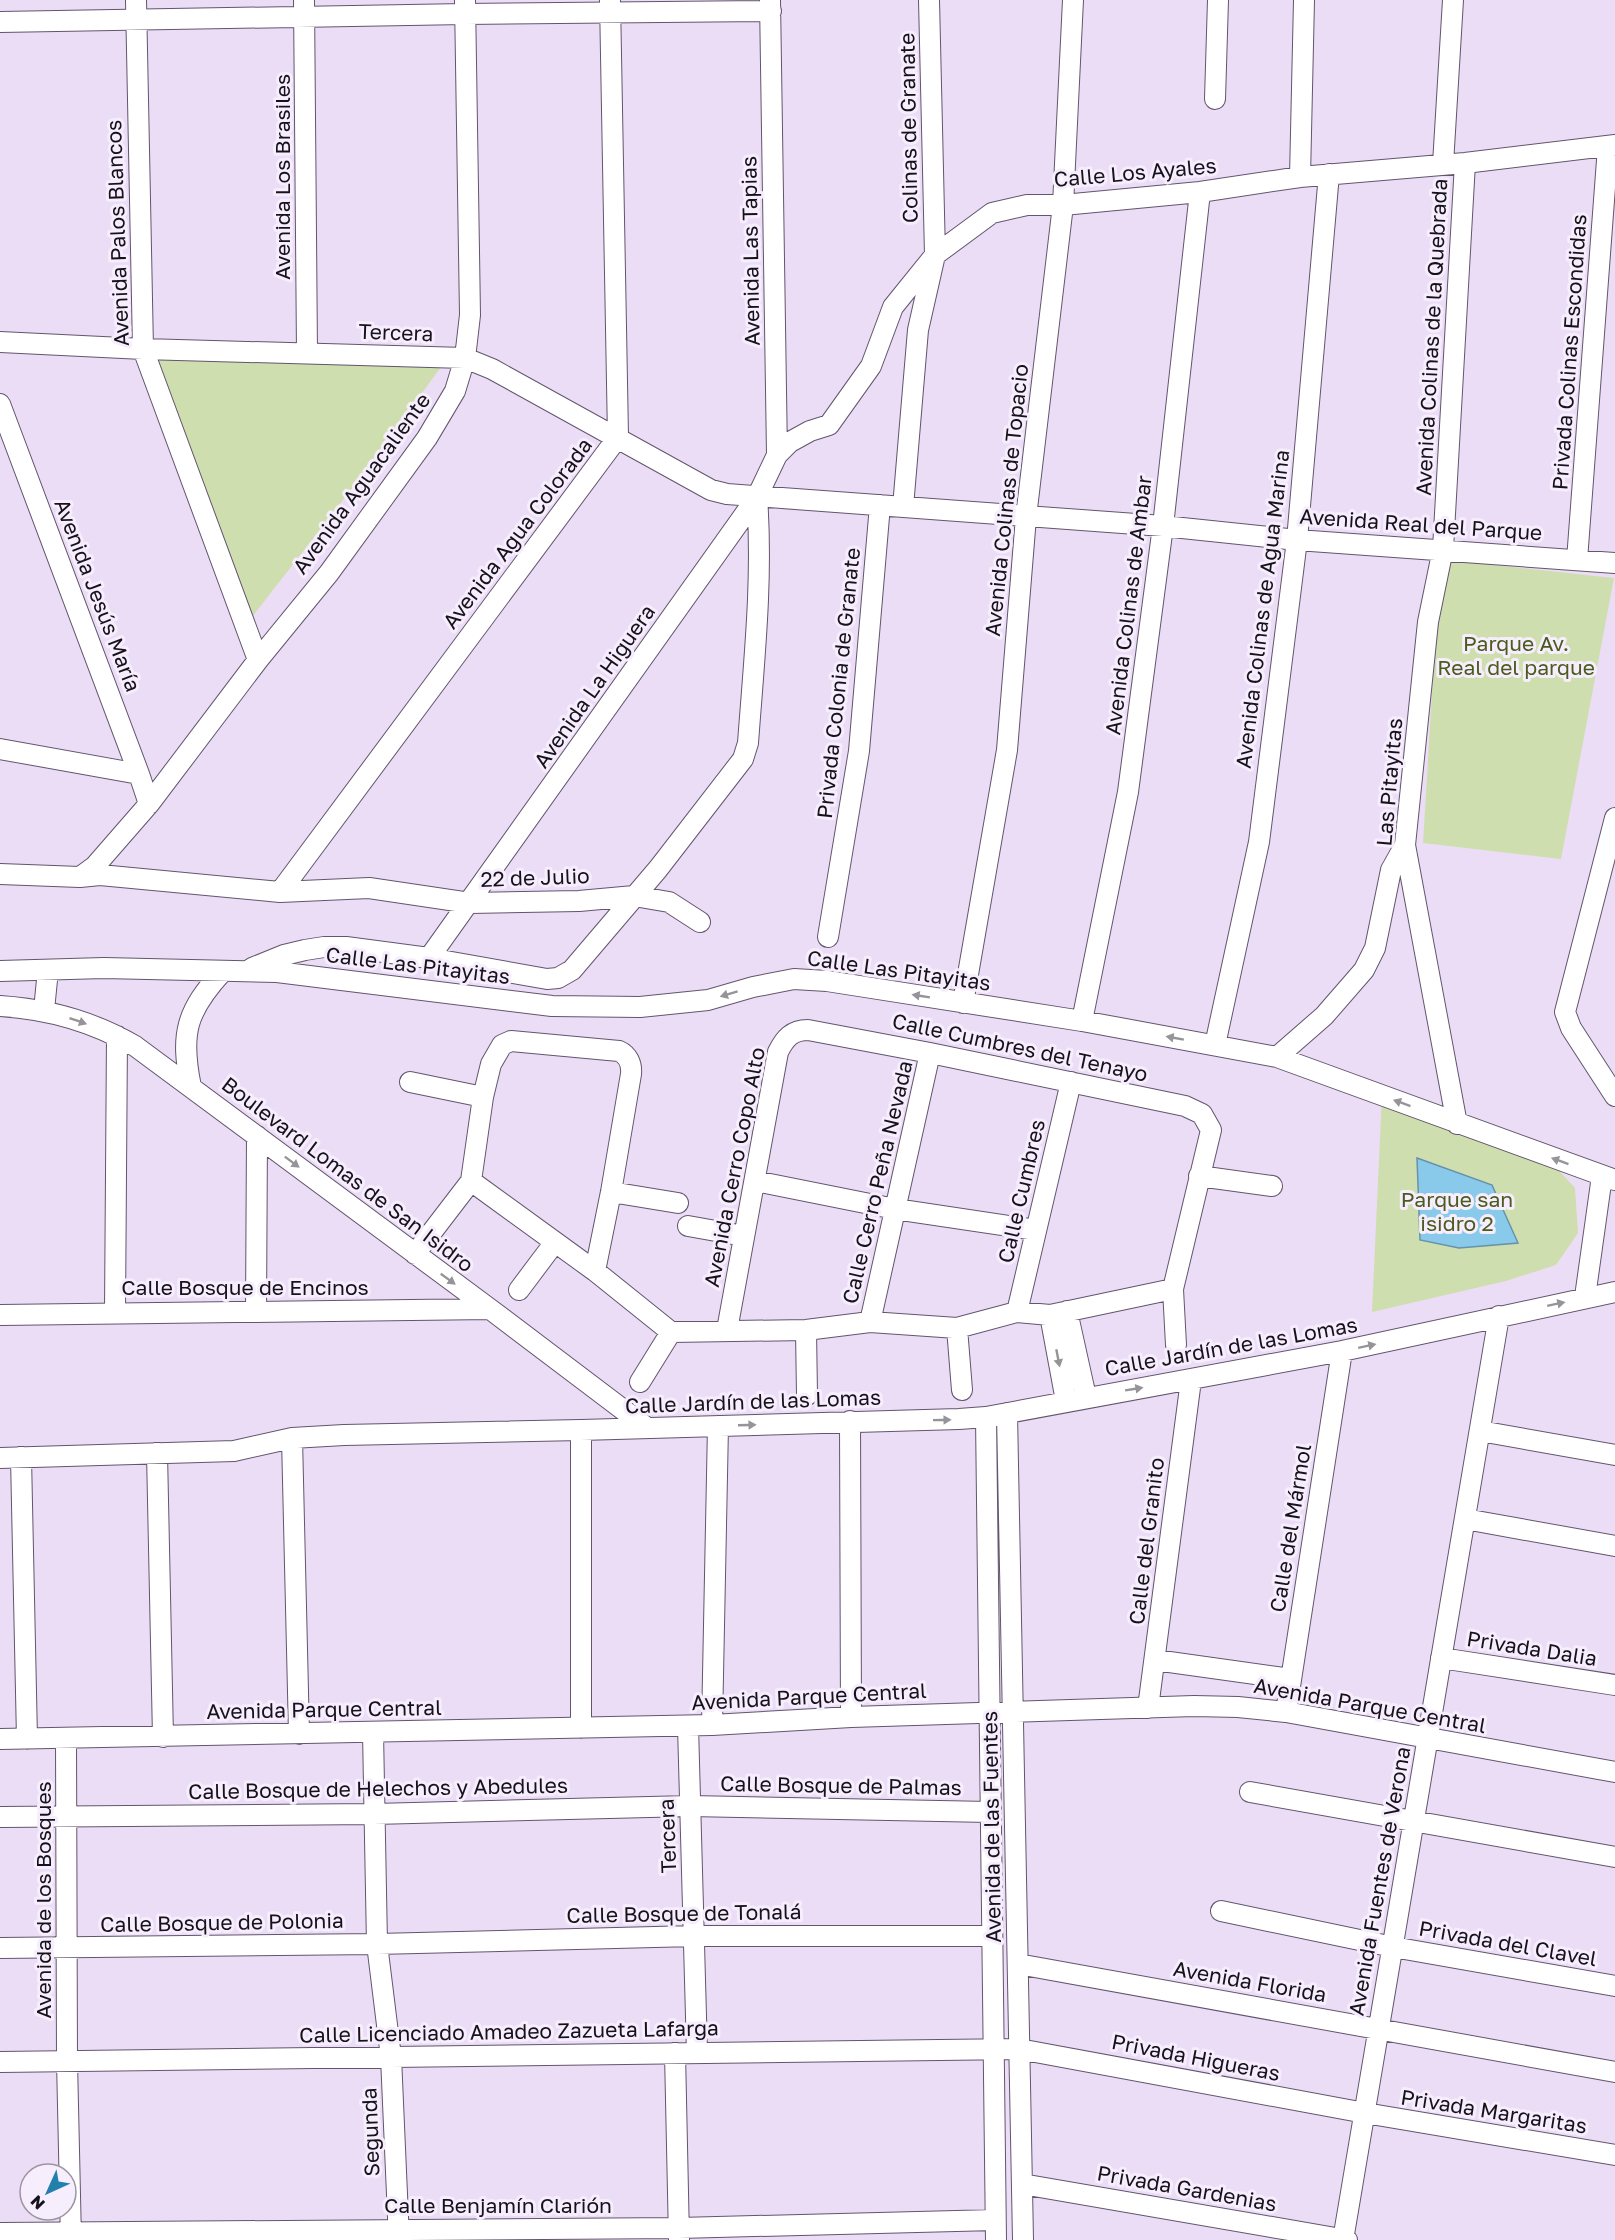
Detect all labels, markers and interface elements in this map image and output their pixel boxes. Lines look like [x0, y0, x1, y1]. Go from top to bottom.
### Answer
street label: Colinas de Granate [893, 33, 923, 223]
street label: Avenida Los Brasiles [269, 74, 295, 280]
street label: Avenida Palos Blancos [100, 119, 134, 347]
street label: Calle Los Ayales [1053, 152, 1217, 192]
street label: Avenida Las Tapias [735, 156, 765, 346]
street label: Avenida Colinas de la Quebrada [1410, 178, 1452, 496]
street label: Privada Colinas Escondidas [1546, 213, 1592, 491]
street label: Tercera [358, 318, 434, 346]
street label: Avenida Colinas de Topacio [979, 362, 1033, 638]
street label: Avenida Aguacaliente [287, 387, 435, 579]
street label: Avenida Agua Colorada [437, 432, 597, 634]
street label: Avenida Colinas de Agua Marina [1230, 448, 1294, 770]
street label: Avenida Colinas de Ambar [1099, 474, 1157, 736]
street label: Avenida Jesús María [49, 495, 147, 695]
street label: Avenida Real del Parque [1299, 503, 1543, 545]
street label: Privada Colonia de Granate [811, 546, 865, 820]
street label: Avenida La Higuera [528, 599, 660, 773]
park label: Parque Av. Real del parque [1437, 630, 1595, 680]
street label: Las Pitayitas [1370, 717, 1408, 847]
street label: 22 de Julio [480, 862, 590, 892]
street label: Calle Las Pitayitas [324, 941, 512, 989]
street label: Calle Las Pitayitas [805, 944, 993, 996]
one-way arrow [720, 990, 738, 999]
one-way arrow [911, 991, 930, 1000]
street label: Calle Cumbres del Tenayo [890, 1007, 1150, 1087]
one-way arrow [69, 1017, 87, 1027]
one-way arrow [1166, 1033, 1185, 1042]
street label: Avenida Cerro Copo Alto [698, 1045, 770, 1289]
street label: Calle Cerro Peña Nevada [836, 1058, 918, 1306]
street label: Boulevard Lomas de San Isidro [217, 1071, 479, 1277]
one-way arrow [1393, 1098, 1411, 1108]
street label: Calle Cumbres [992, 1117, 1050, 1265]
one-way arrow [284, 1156, 299, 1168]
one-way arrow [1551, 1156, 1569, 1165]
park label: Parque san isidro 2 [1401, 1186, 1513, 1236]
one-way arrow [441, 1272, 456, 1284]
street label: Calle Bosque de Encinos [121, 1274, 369, 1300]
one-way arrow [1547, 1299, 1566, 1308]
street label: Calle Jardín de las Lomas [1103, 1311, 1359, 1381]
one-way arrow [1358, 1340, 1376, 1350]
one-way arrow [1054, 1349, 1063, 1368]
street label: Calle Jardín de las Lomas [624, 1384, 882, 1418]
one-way arrow [1124, 1384, 1143, 1393]
one-way arrow [932, 1415, 951, 1424]
one-way arrow [737, 1420, 756, 1429]
street label: Calle del Mármol [1264, 1442, 1316, 1614]
street label: Calle del Granito [1123, 1456, 1169, 1626]
street label: Privada Dalia [1465, 1625, 1599, 1671]
street label: Avenida Parque Central [1252, 1672, 1488, 1738]
street label: Avenida Parque Central [691, 1677, 927, 1715]
street label: Avenida Parque Central [206, 1694, 442, 1724]
street label: Avenida de las Fuentes [976, 1711, 1006, 1943]
street label: Avenida Fuentes de Verona [1343, 1744, 1415, 2018]
street label: Calle Bosque de Palmas [720, 1770, 962, 1800]
street label: Calle Bosque de Helechos y Abedules [188, 1772, 568, 1804]
street label: Avenida de los Bosques [30, 1781, 56, 2019]
street label: Tercera [653, 1798, 681, 1874]
street label: Calle Bosque de Tonalá [566, 1898, 802, 1928]
street label: Calle Bosque de Polonia [100, 1907, 344, 1937]
street label: Privada del Clavel [1417, 1915, 1599, 1971]
street label: Avenida Florida [1171, 1955, 1329, 2007]
street label: Calle Licenciado Amadeo Zazueta Lafarga [299, 2014, 719, 2048]
street label: Privada Higueras [1110, 2028, 1282, 2086]
street label: Privada Margaritas [1399, 2083, 1589, 2139]
street label: Segunda [355, 2087, 385, 2177]
street label: Privada Gardenias [1095, 2159, 1279, 2217]
north arrow [18, 2162, 78, 2222]
text: N [26, 2191, 49, 2214]
street label: Calle Benjamín Clarión [384, 2192, 612, 2218]

